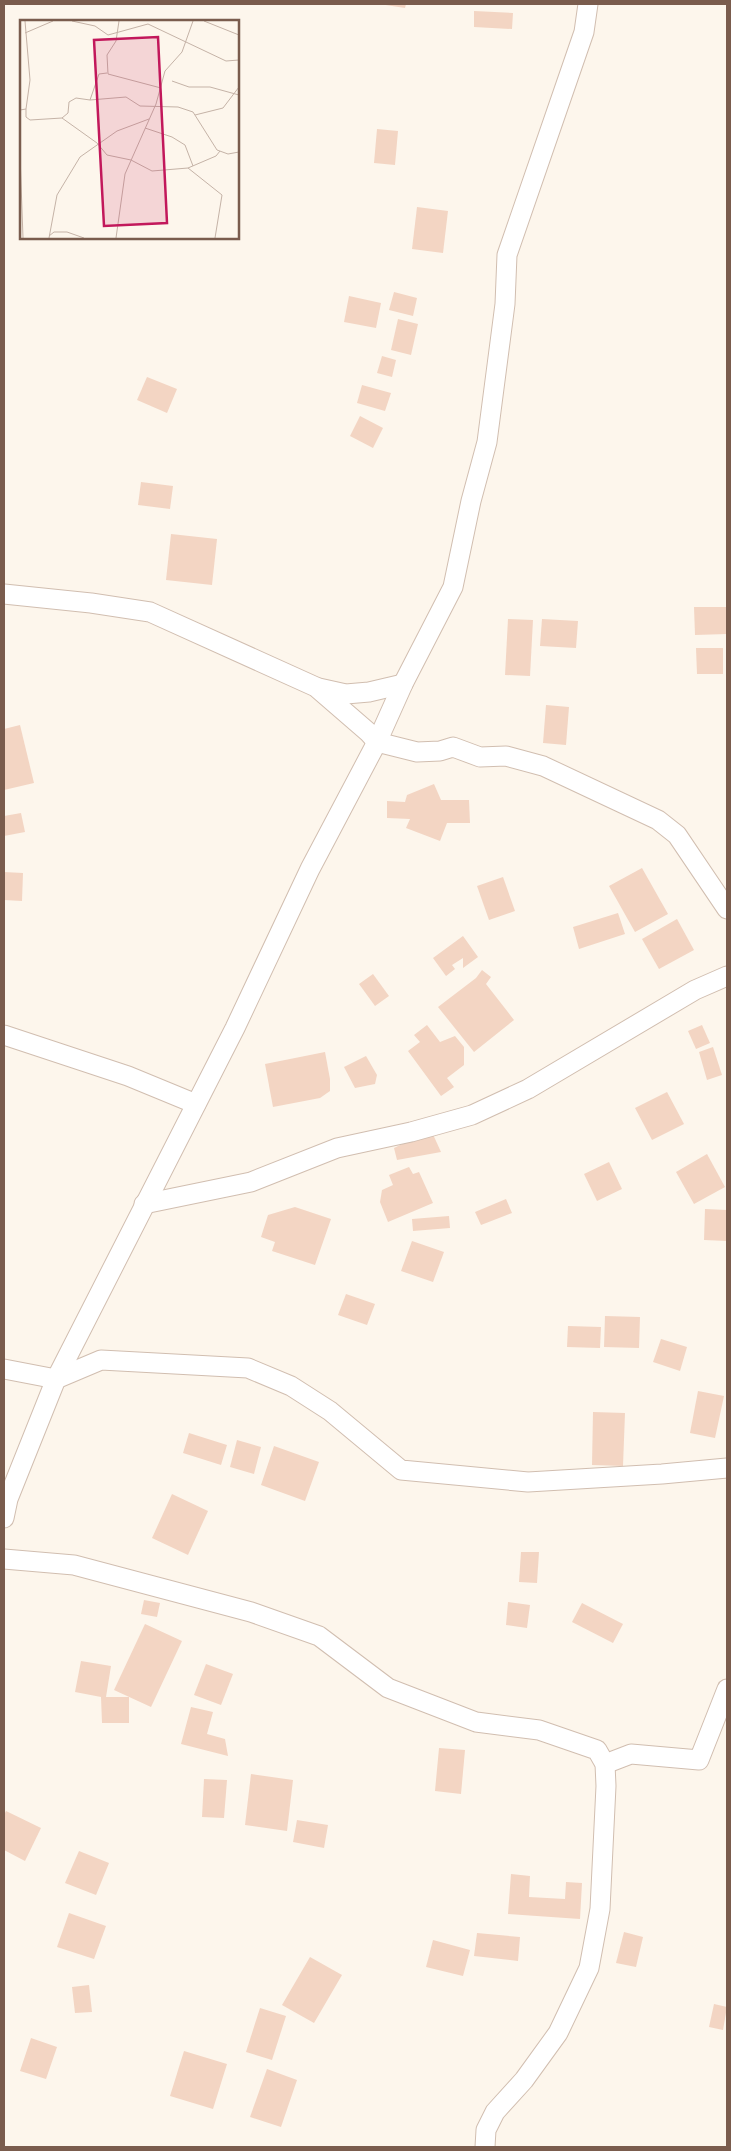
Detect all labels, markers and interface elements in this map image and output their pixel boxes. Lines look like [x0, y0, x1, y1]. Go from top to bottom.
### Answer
inset map [20, 20, 239, 239]

